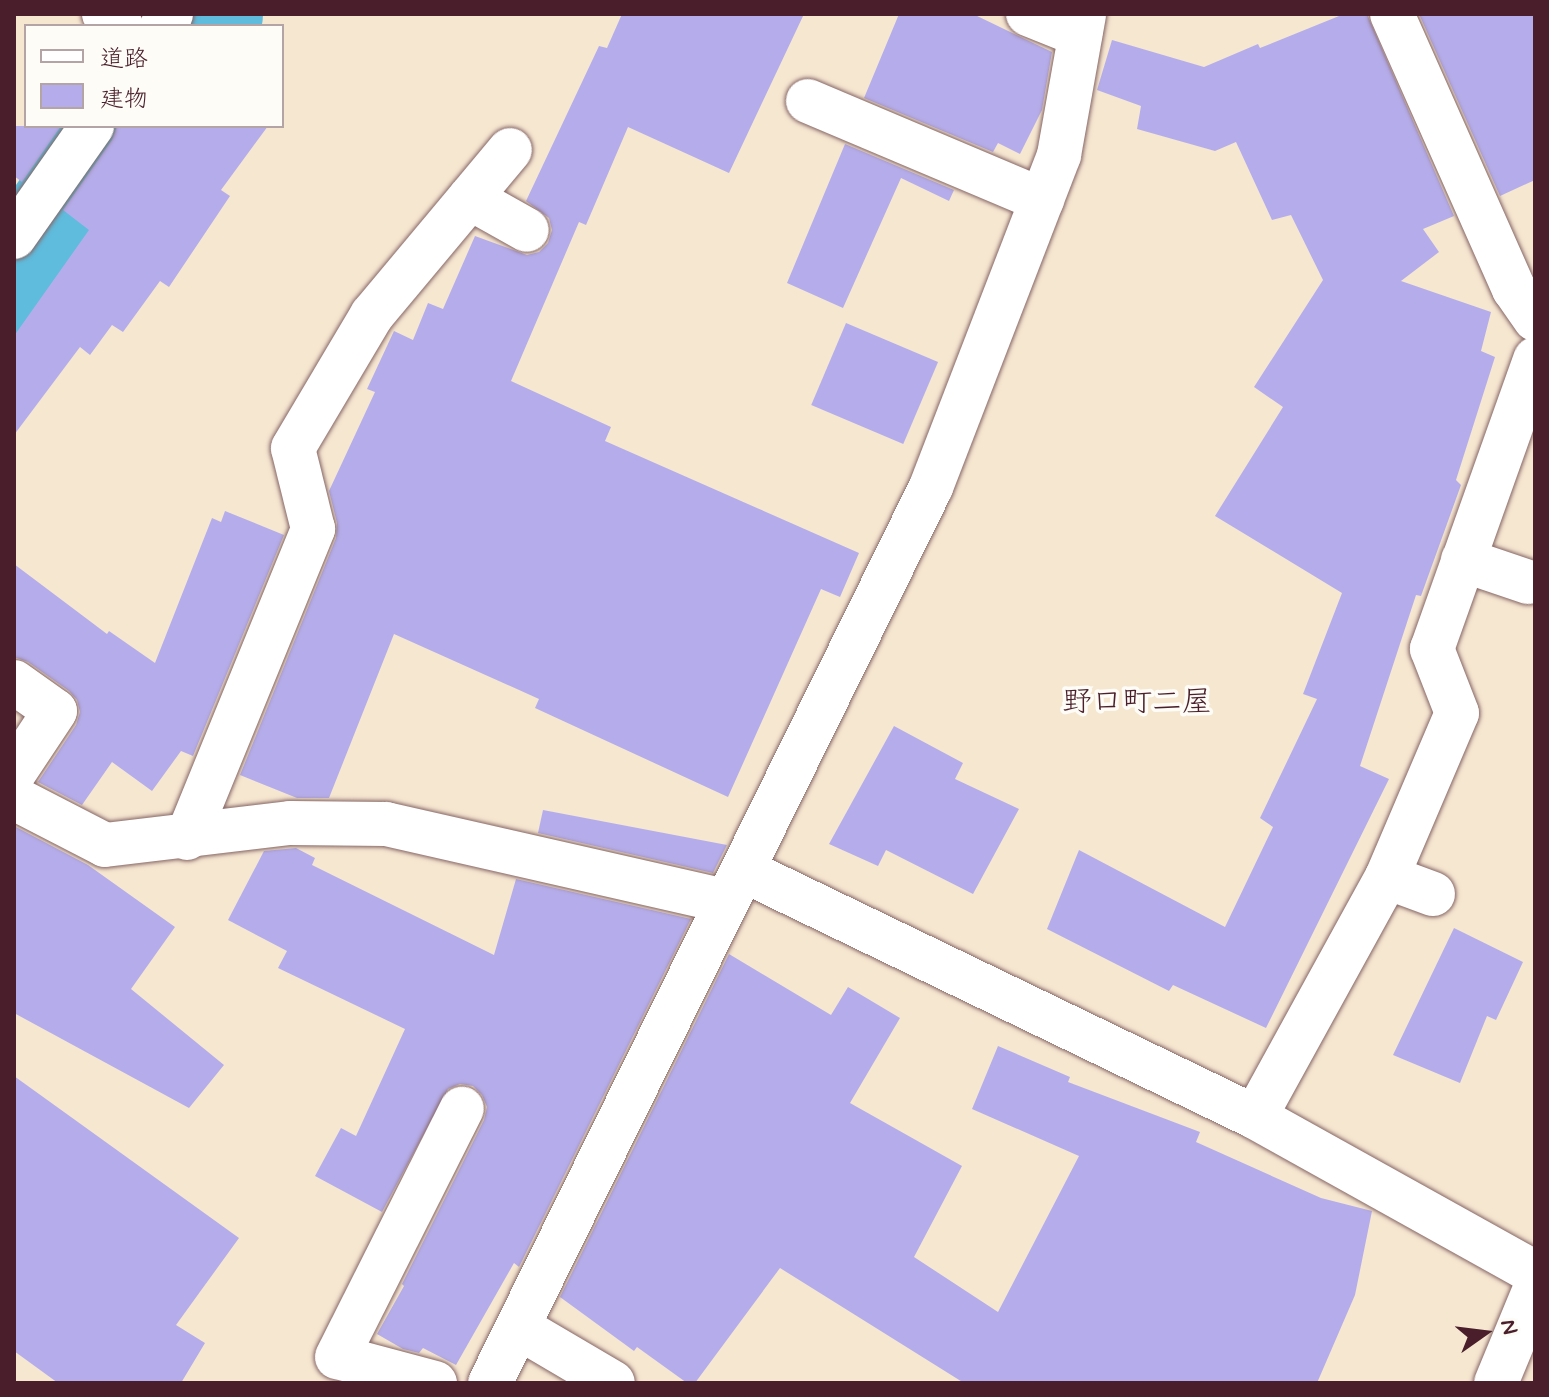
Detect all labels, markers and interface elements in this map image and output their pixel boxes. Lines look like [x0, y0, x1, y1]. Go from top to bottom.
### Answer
legend [24, 24, 284, 128]
text: 道路 [100, 44, 148, 75]
text: 建物 [100, 84, 148, 115]
district label: 野口町二屋 [1062, 685, 1212, 721]
north arrow [1445, 1293, 1525, 1373]
text: N [1493, 1317, 1524, 1338]

